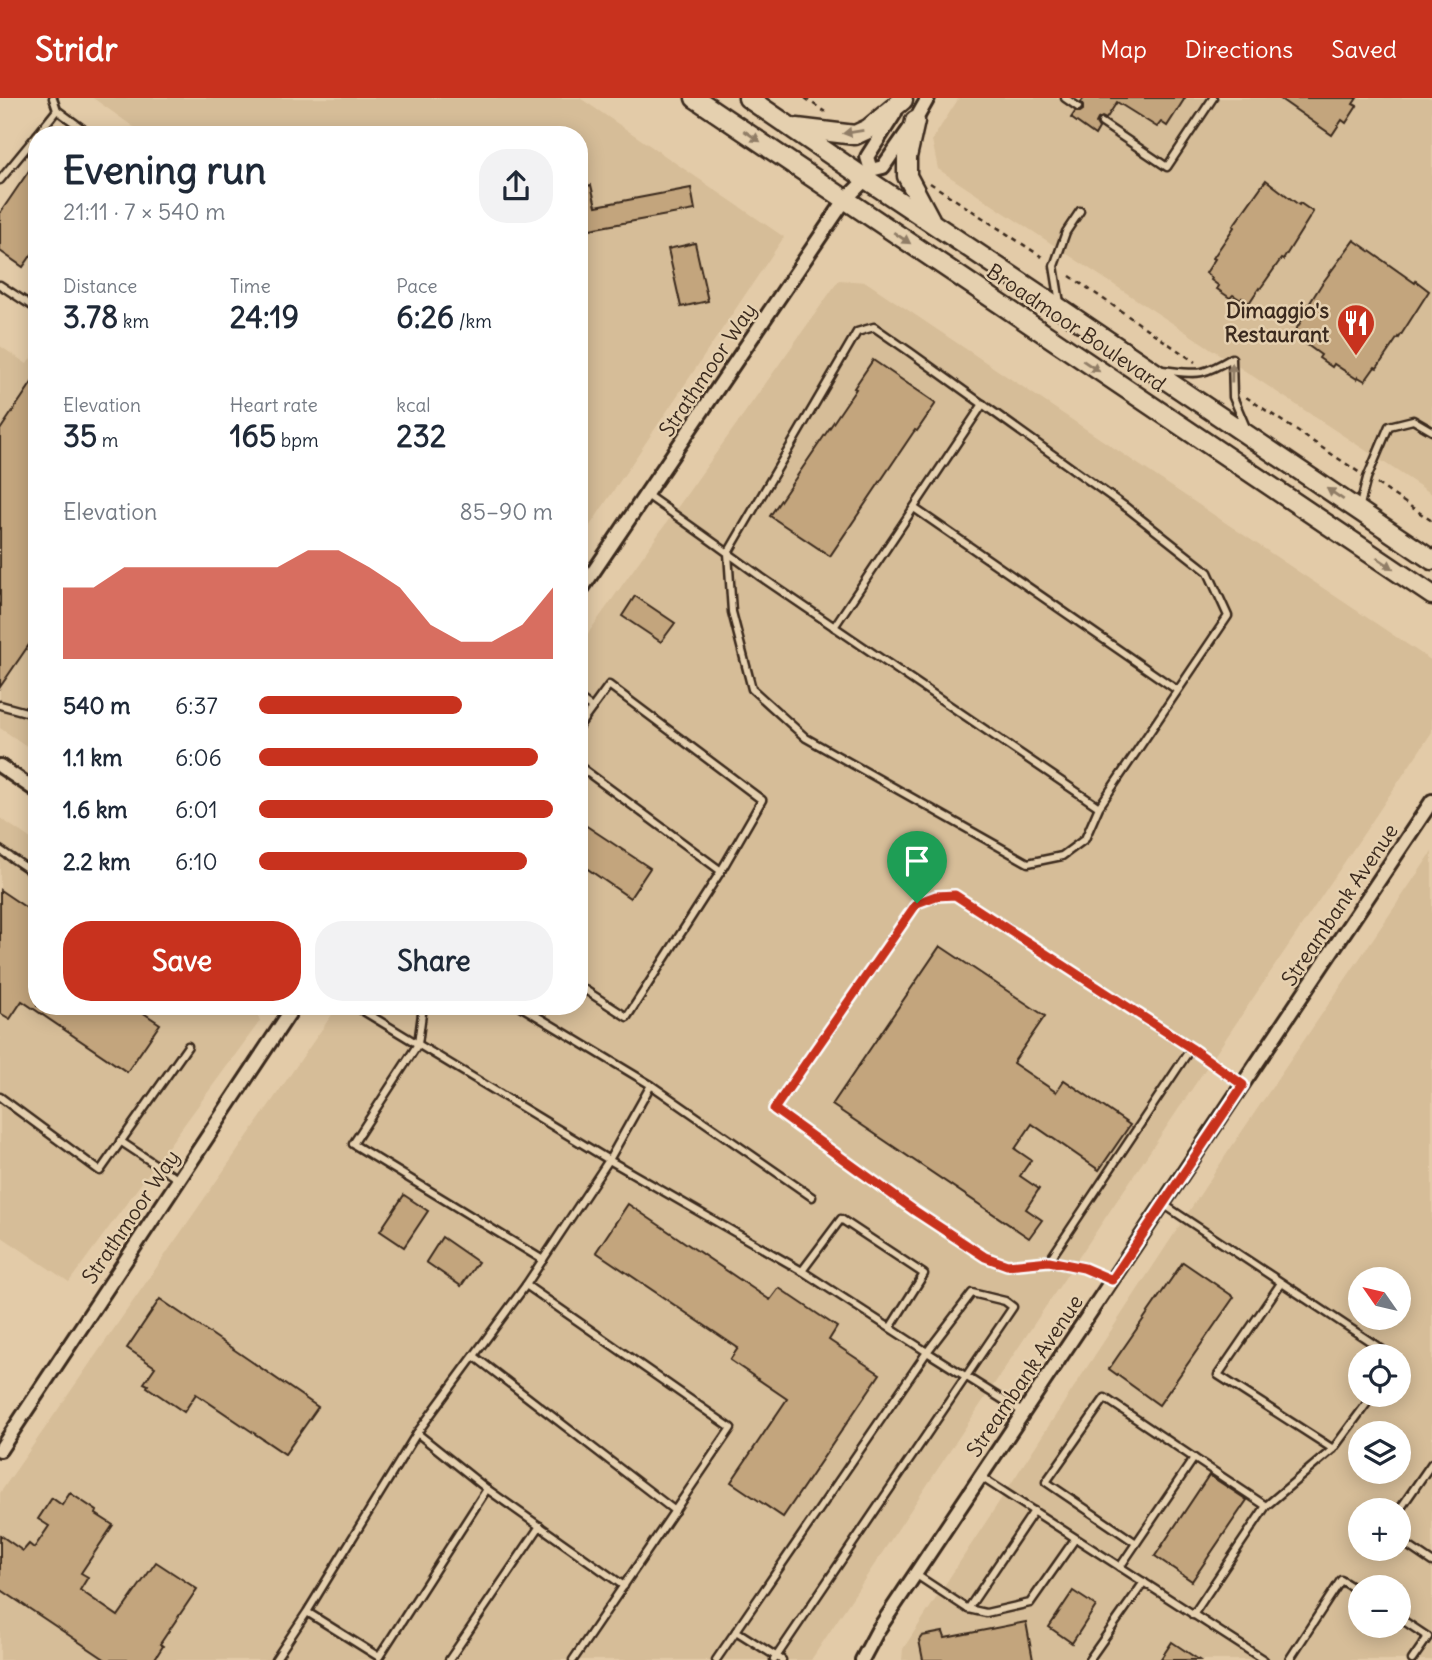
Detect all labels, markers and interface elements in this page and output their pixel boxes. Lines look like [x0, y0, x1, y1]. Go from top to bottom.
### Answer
text: Stridr [35, 28, 118, 70]
text: Map [1100, 34, 1147, 64]
text: Directions [1185, 34, 1293, 64]
text: Saved [1331, 34, 1397, 64]
one-way arrow [842, 127, 864, 138]
one-way arrow [743, 129, 761, 143]
text: Evening run [63, 147, 266, 194]
button: share [479, 149, 553, 223]
text: 21:11 · 7 × 540 m [63, 197, 225, 226]
one-way arrow [892, 232, 912, 245]
street label: Broadmoor Boulevard [982, 258, 1171, 398]
text: Distance [63, 274, 137, 298]
text: Time [230, 274, 271, 298]
text: Pace [396, 274, 438, 298]
place label: Dimaggio's Restaurant [1225, 297, 1330, 348]
text: 3.78 [63, 298, 118, 336]
text: 24:19 [230, 298, 299, 336]
text: 6:26 [396, 298, 454, 336]
street label: Strathmoor Way [653, 298, 762, 442]
restaurant icon: Dimaggio's Restaurant [1335, 302, 1377, 357]
text: km [118, 309, 149, 333]
text: /km [454, 309, 492, 333]
one-way arrow [1081, 359, 1101, 372]
one-way arrow [1226, 362, 1238, 384]
text: Elevation [63, 393, 141, 417]
text: Heart rate [230, 393, 318, 417]
text: kcal [396, 393, 431, 417]
text: 35 [63, 417, 97, 455]
text: 165 [230, 417, 276, 455]
text: 232 [396, 417, 446, 455]
text: m [97, 428, 118, 452]
text: bpm [276, 428, 319, 452]
one-way arrow [1326, 487, 1344, 501]
text: Elevation [63, 497, 157, 526]
text: 85–90 m [459, 497, 553, 526]
one-way arrow [1375, 557, 1395, 570]
text: 540 m [63, 691, 130, 720]
text: 6:37 [175, 691, 218, 720]
text: 1.1 km [63, 743, 122, 772]
text: 6:06 [175, 743, 222, 772]
text: 1.6 km [63, 795, 128, 824]
text: 6:01 [175, 795, 218, 824]
street label: Streambank Avenue [1275, 818, 1404, 991]
pin [887, 831, 947, 903]
icon: arrive [898, 842, 936, 880]
text: 2.2 km [63, 847, 130, 876]
text: 6:10 [175, 847, 218, 876]
button: Save [63, 921, 301, 1001]
button: Share [315, 921, 553, 1001]
street label: Strathmoor Way [76, 1145, 185, 1289]
north arrow [1348, 1267, 1410, 1330]
map controls [1348, 1267, 1411, 1638]
street label: Streambank Avenue [960, 1289, 1089, 1462]
button: locate [1348, 1344, 1411, 1407]
button: layers [1348, 1421, 1411, 1484]
button: + [1348, 1498, 1411, 1561]
button: − [1348, 1575, 1411, 1638]

